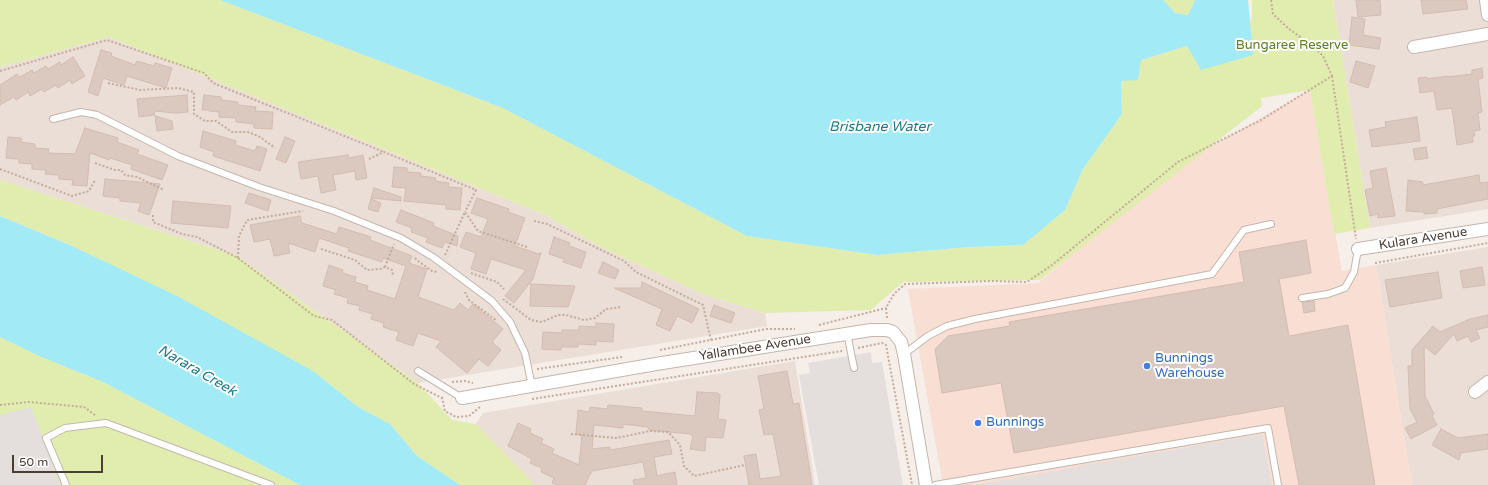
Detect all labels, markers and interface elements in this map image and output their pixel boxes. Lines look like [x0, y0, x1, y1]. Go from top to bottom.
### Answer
park label: Bungaree Reserve [1236, 38, 1348, 54]
water label: Brisbane Water [829, 119, 931, 135]
street label: Kulara Avenue [1378, 224, 1468, 254]
street label: Yallambee Avenue [698, 331, 812, 365]
water label: Narara Creek [155, 342, 239, 400]
place label: Bunnings Warehouse [1155, 351, 1224, 382]
marker: Bunnings Warehouse [1142, 361, 1152, 371]
place label: Bunnings [986, 415, 1044, 431]
marker: Bunnings [973, 418, 983, 428]
scale bar [14, 447, 105, 473]
text: 50 m [19, 455, 48, 469]

